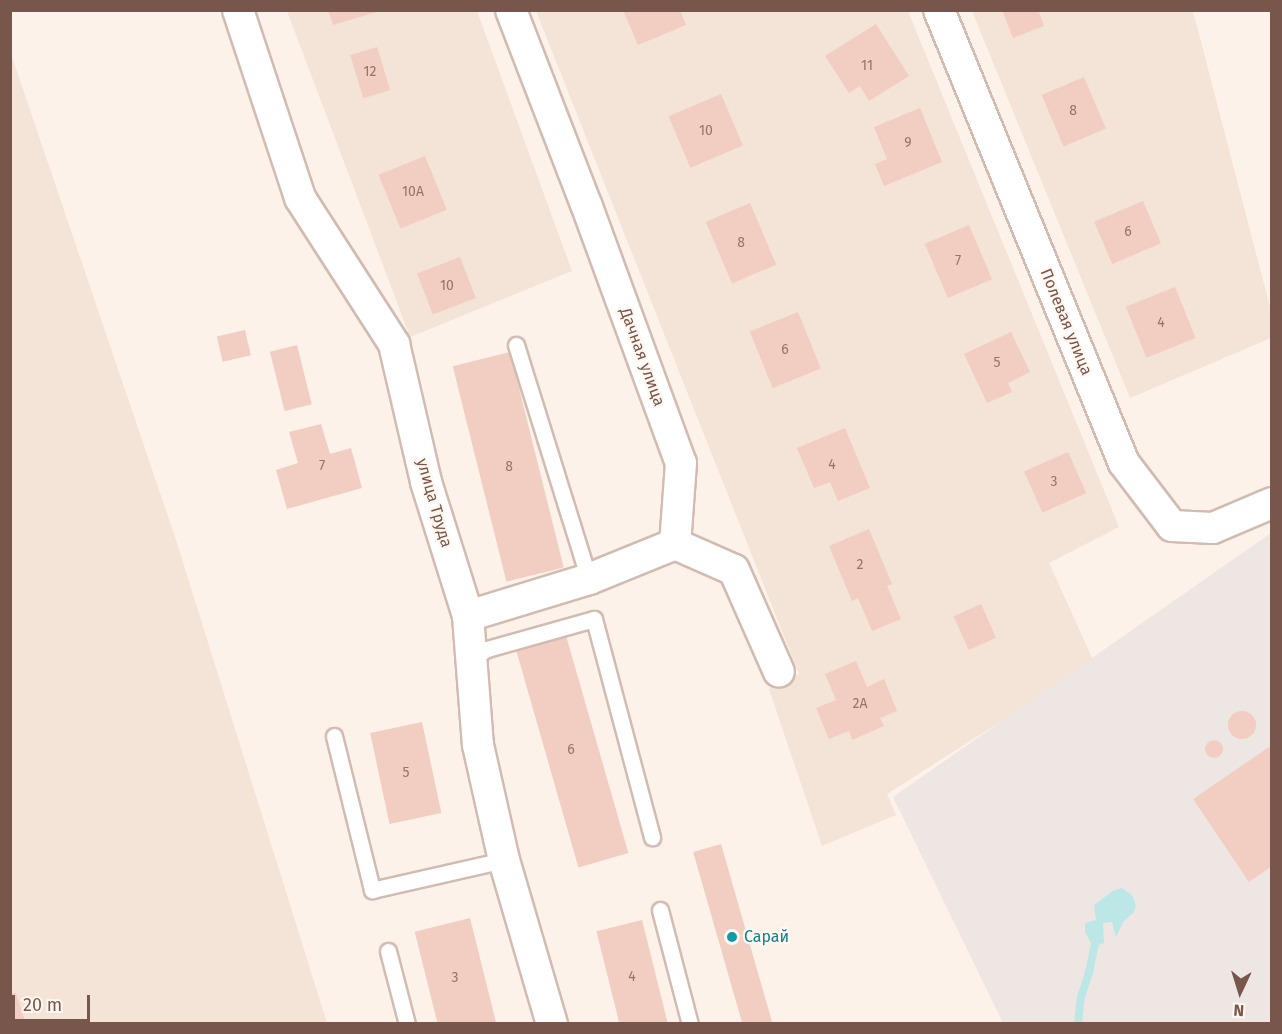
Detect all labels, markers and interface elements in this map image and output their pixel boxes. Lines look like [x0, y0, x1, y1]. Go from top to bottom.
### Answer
house number: 11 [861, 58, 873, 74]
house number: 12 [364, 64, 376, 80]
house number: 8 [1069, 103, 1077, 119]
house number: 10 [699, 123, 713, 139]
house number: 9 [904, 135, 912, 151]
house number: 10А [402, 184, 424, 200]
house number: 6 [1124, 224, 1132, 240]
house number: 8 [737, 235, 745, 251]
house number: 7 [955, 253, 961, 269]
street label: Полевая улица [1036, 266, 1096, 378]
house number: 10 [440, 278, 454, 294]
street label: Дачная улица [615, 305, 669, 409]
house number: 4 [1157, 315, 1165, 331]
house number: 6 [781, 342, 789, 358]
house number: 5 [993, 355, 1001, 371]
street label: улица Труда [412, 456, 456, 550]
house number: 4 [828, 457, 836, 473]
house number: 7 [319, 458, 325, 474]
house number: 8 [505, 459, 513, 475]
house number: 3 [1051, 474, 1057, 490]
house number: 2 [857, 557, 863, 573]
house number: 2А [853, 696, 867, 712]
house number: 6 [567, 742, 575, 758]
house number: 5 [402, 765, 410, 781]
place label: Сарай [744, 927, 789, 947]
marker: Сарай [725, 930, 739, 944]
north arrow [1210, 962, 1270, 1022]
house number: 4 [628, 969, 636, 985]
house number: 3 [452, 970, 458, 986]
scale bar [15, 983, 93, 1021]
text: 20 m [23, 994, 62, 1016]
text: N [1233, 1001, 1245, 1020]

